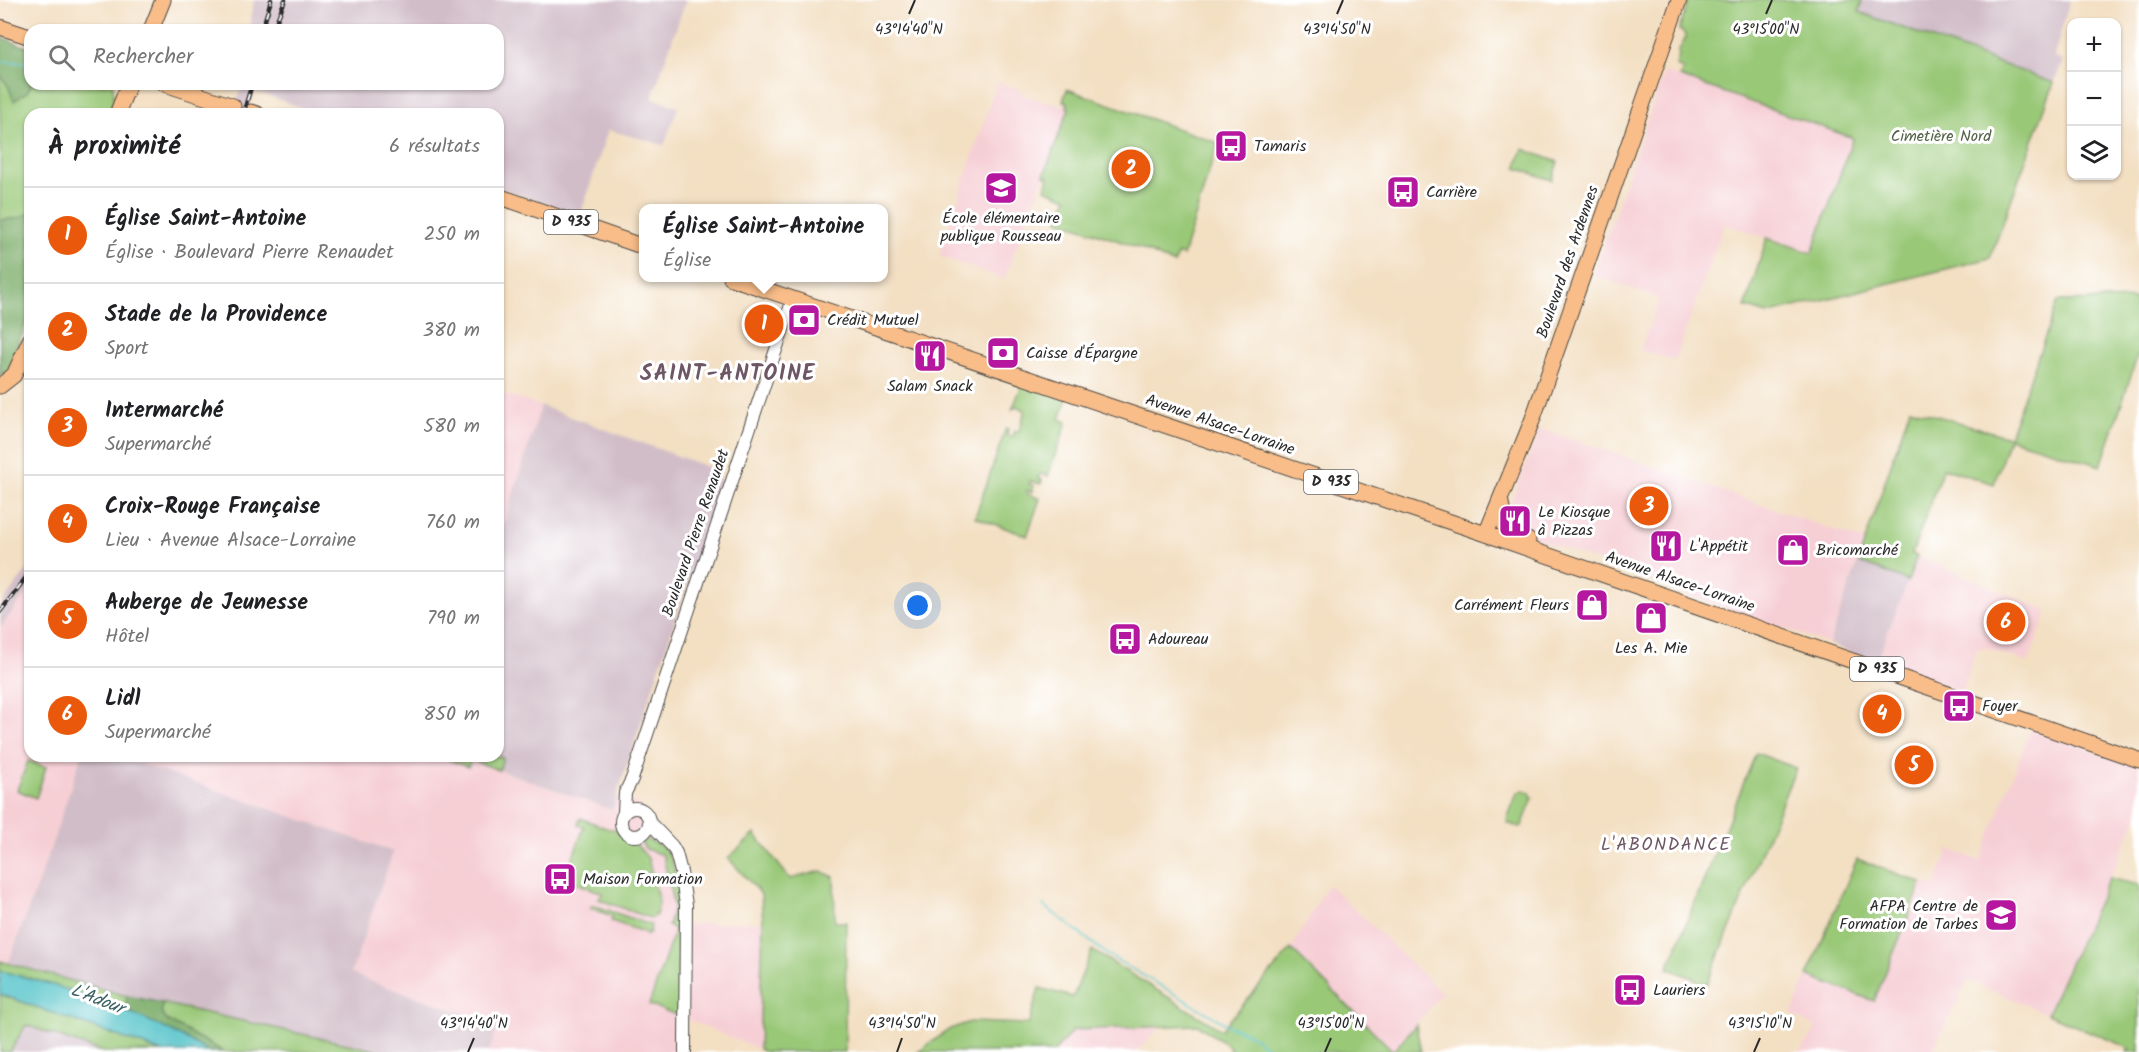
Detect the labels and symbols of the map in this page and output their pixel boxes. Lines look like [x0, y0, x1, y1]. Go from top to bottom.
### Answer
text: 43°14'40"N [875, 18, 943, 42]
text: 43°14'50"N [1303, 18, 1371, 42]
text: 43°15'00"N [1733, 18, 1799, 42]
park label: Cimetière Nord [1891, 124, 1992, 149]
bus stop icon: Tamaris [1213, 128, 1249, 164]
place label: Tamaris [1254, 134, 1306, 159]
pin: 2 [1112, 146, 1150, 192]
school or university icon: École élémentaire publique Rousseau [983, 170, 1019, 206]
bus stop icon: Carrière [1385, 174, 1421, 210]
place label: Carrière [1426, 180, 1477, 205]
street label: Boulevard des Ardennes [1530, 182, 1606, 342]
place label: École élémentaire publique Rousseau [940, 206, 1062, 249]
road number: D 935 [544, 210, 598, 234]
pin: 1 [744, 302, 783, 346]
bank icon: Crédit Mutuel [786, 302, 822, 338]
place label: Crédit Mutuel [827, 308, 919, 333]
bank icon: Caisse d'Épargne [985, 335, 1021, 371]
restaurant icon: Salam Snack [912, 338, 948, 374]
place label: Caisse d'Épargne [1026, 341, 1138, 366]
district label: SAINT-ANTOINE [640, 357, 816, 392]
place label: Salam Snack [887, 374, 973, 399]
street label: Avenue Alsace-Lorraine [1142, 388, 1298, 462]
street label: Boulevard Pierre Renaudet [656, 445, 737, 620]
road number: D 935 [1304, 470, 1358, 494]
pin: 3 [1630, 484, 1668, 528]
place label: Le Kiosque à Pizzas [1538, 500, 1610, 543]
restaurant icon: Le Kiosque à Pizzas [1497, 503, 1533, 539]
restaurant icon: L'Appétit [1648, 528, 1684, 564]
shop icon: Bricomarché [1775, 532, 1811, 568]
place label: L'Appétit [1689, 534, 1749, 559]
place label: Bricomarché [1816, 538, 1899, 563]
street label: Avenue Alsace-Lorraine [1602, 545, 1758, 619]
shop icon: Carrément Fleurs [1574, 587, 1610, 623]
your location [903, 591, 932, 620]
place label: Carrément Fleurs [1454, 593, 1569, 618]
shop icon: Les A. Mie [1633, 600, 1669, 636]
pin: 6 [1986, 600, 2026, 644]
bus stop icon: Adoureau [1107, 621, 1143, 657]
place label: Adoureau [1148, 627, 1209, 652]
place label: Les A. Mie [1615, 636, 1687, 661]
road number: D 935 [1850, 657, 1904, 681]
bus stop icon: Foyer [1941, 688, 1977, 724]
pin: 4 [1862, 692, 1902, 736]
place label: Foyer [1982, 694, 2019, 719]
pin: 5 [1894, 742, 1934, 788]
district label: L'ABONDANCE [1601, 831, 1731, 860]
bus stop icon: Maison Formation [542, 861, 578, 897]
place label: Maison Formation [583, 867, 703, 892]
place label: AFPA Centre de Formation de Tarbes [1839, 894, 1978, 937]
school or university icon: AFPA Centre de Formation de Tarbes [1983, 897, 2019, 933]
bus stop icon: Lauriers [1612, 972, 1648, 1008]
water label: L'Adour [66, 977, 132, 1025]
place label: Lauriers [1653, 978, 1706, 1003]
text: 43°14'40"N [440, 1012, 508, 1036]
text: 43°14'50"N [868, 1012, 936, 1036]
text: 43°15'00"N [1298, 1012, 1364, 1036]
text: 43°15'10"N [1728, 1012, 1792, 1036]

